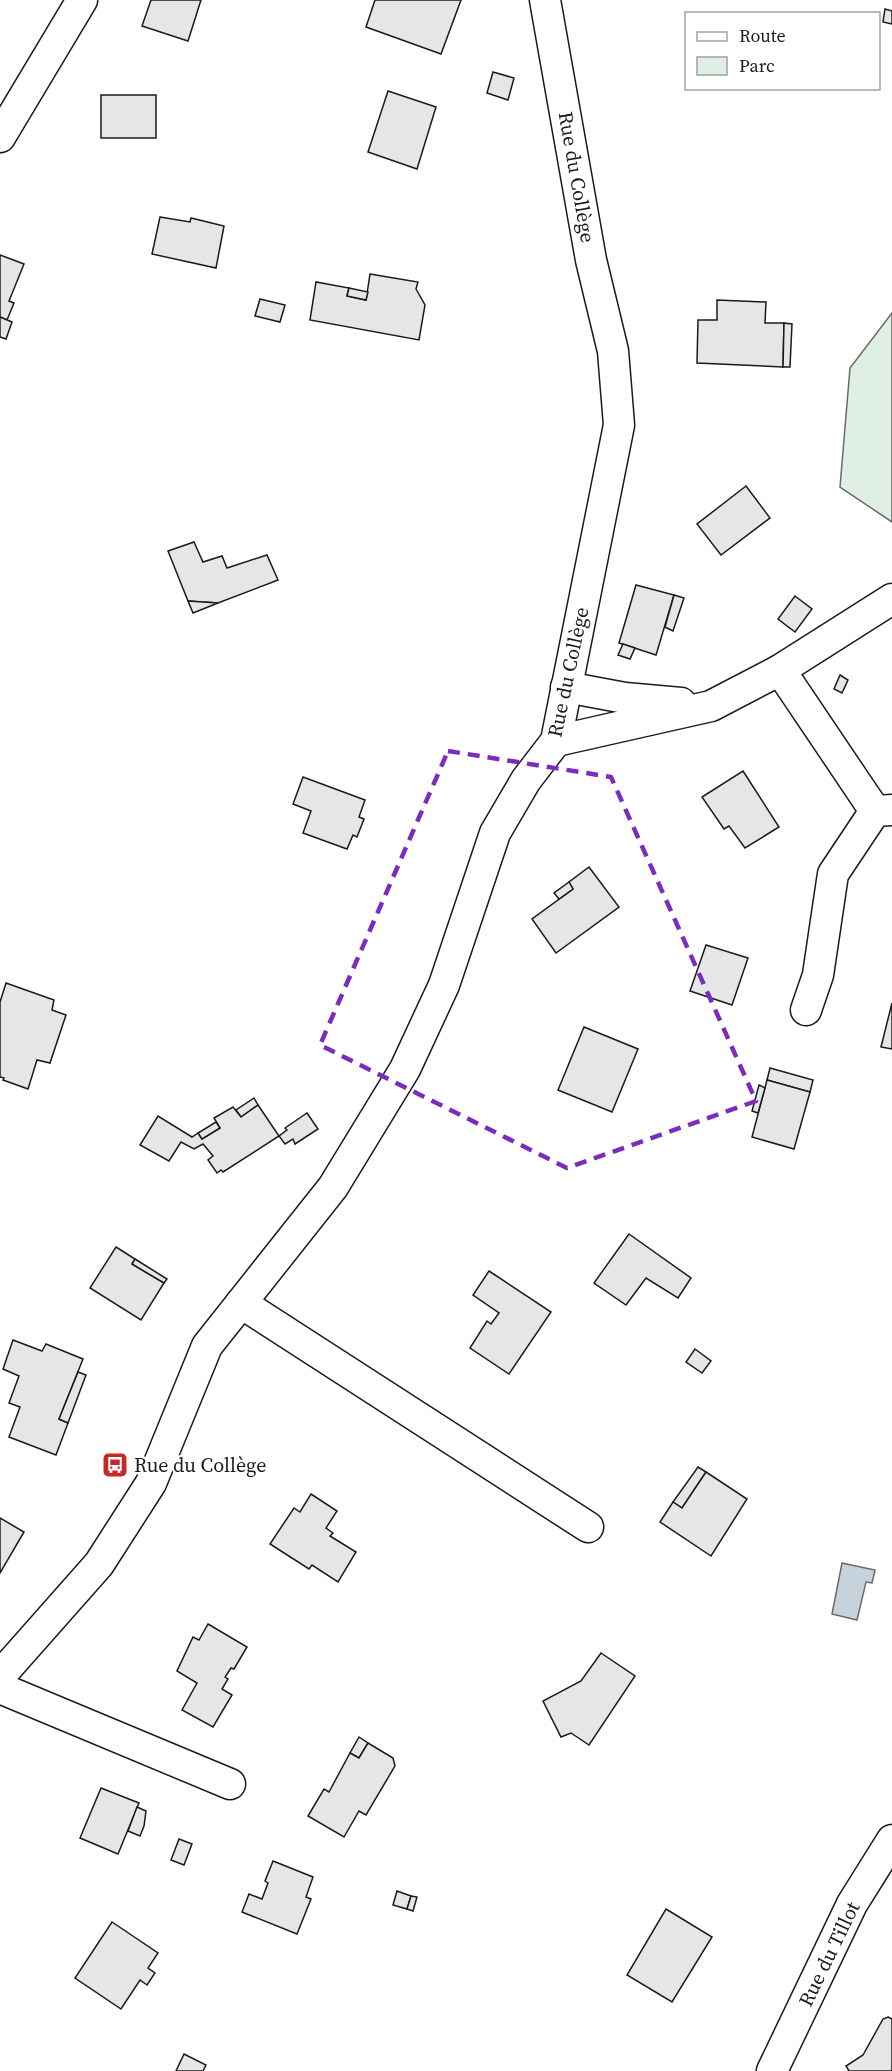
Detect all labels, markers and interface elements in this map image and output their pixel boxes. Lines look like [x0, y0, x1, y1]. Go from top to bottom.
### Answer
legend [685, 12, 880, 90]
text: Route [739, 23, 786, 48]
text: Parc [739, 53, 775, 78]
street label: Rue du Collège [552, 109, 602, 245]
street label: Rue du Collège [541, 604, 595, 740]
bus stop icon: Rue du Collège [100, 1450, 130, 1480]
place label: Rue du Collège [134, 1451, 266, 1479]
street label: Rue du Tillot [792, 1896, 867, 2011]

